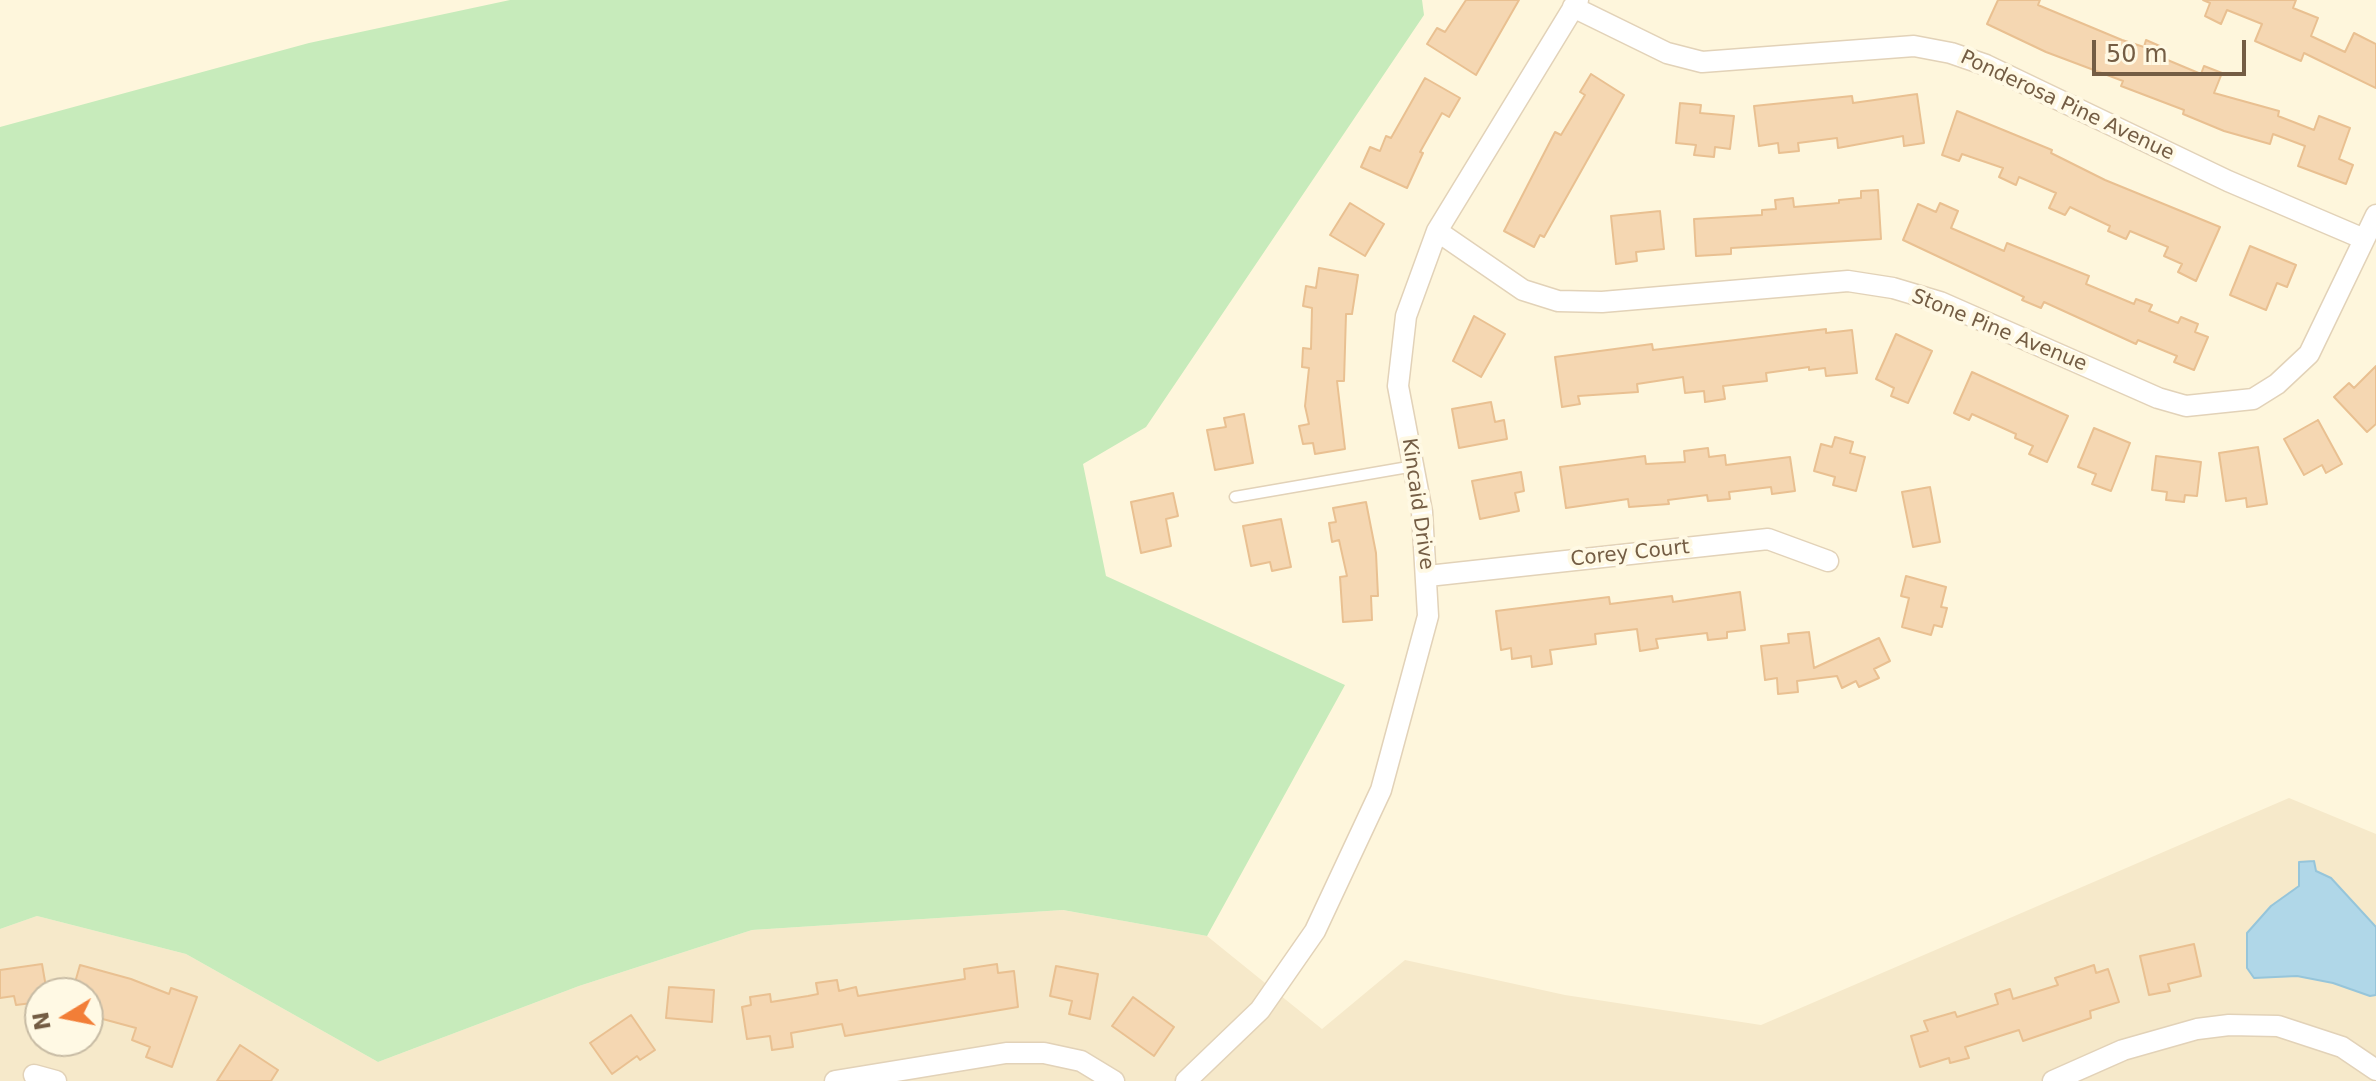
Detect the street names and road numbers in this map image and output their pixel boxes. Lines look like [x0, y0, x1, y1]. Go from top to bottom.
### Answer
street label: Ponderosa Pine Avenue [1956, 46, 2178, 166]
street label: Stone Pine Avenue [1908, 285, 2090, 377]
street label: Kincaid Drive [1396, 437, 1438, 571]
street label: Corey Court [1569, 536, 1691, 572]

